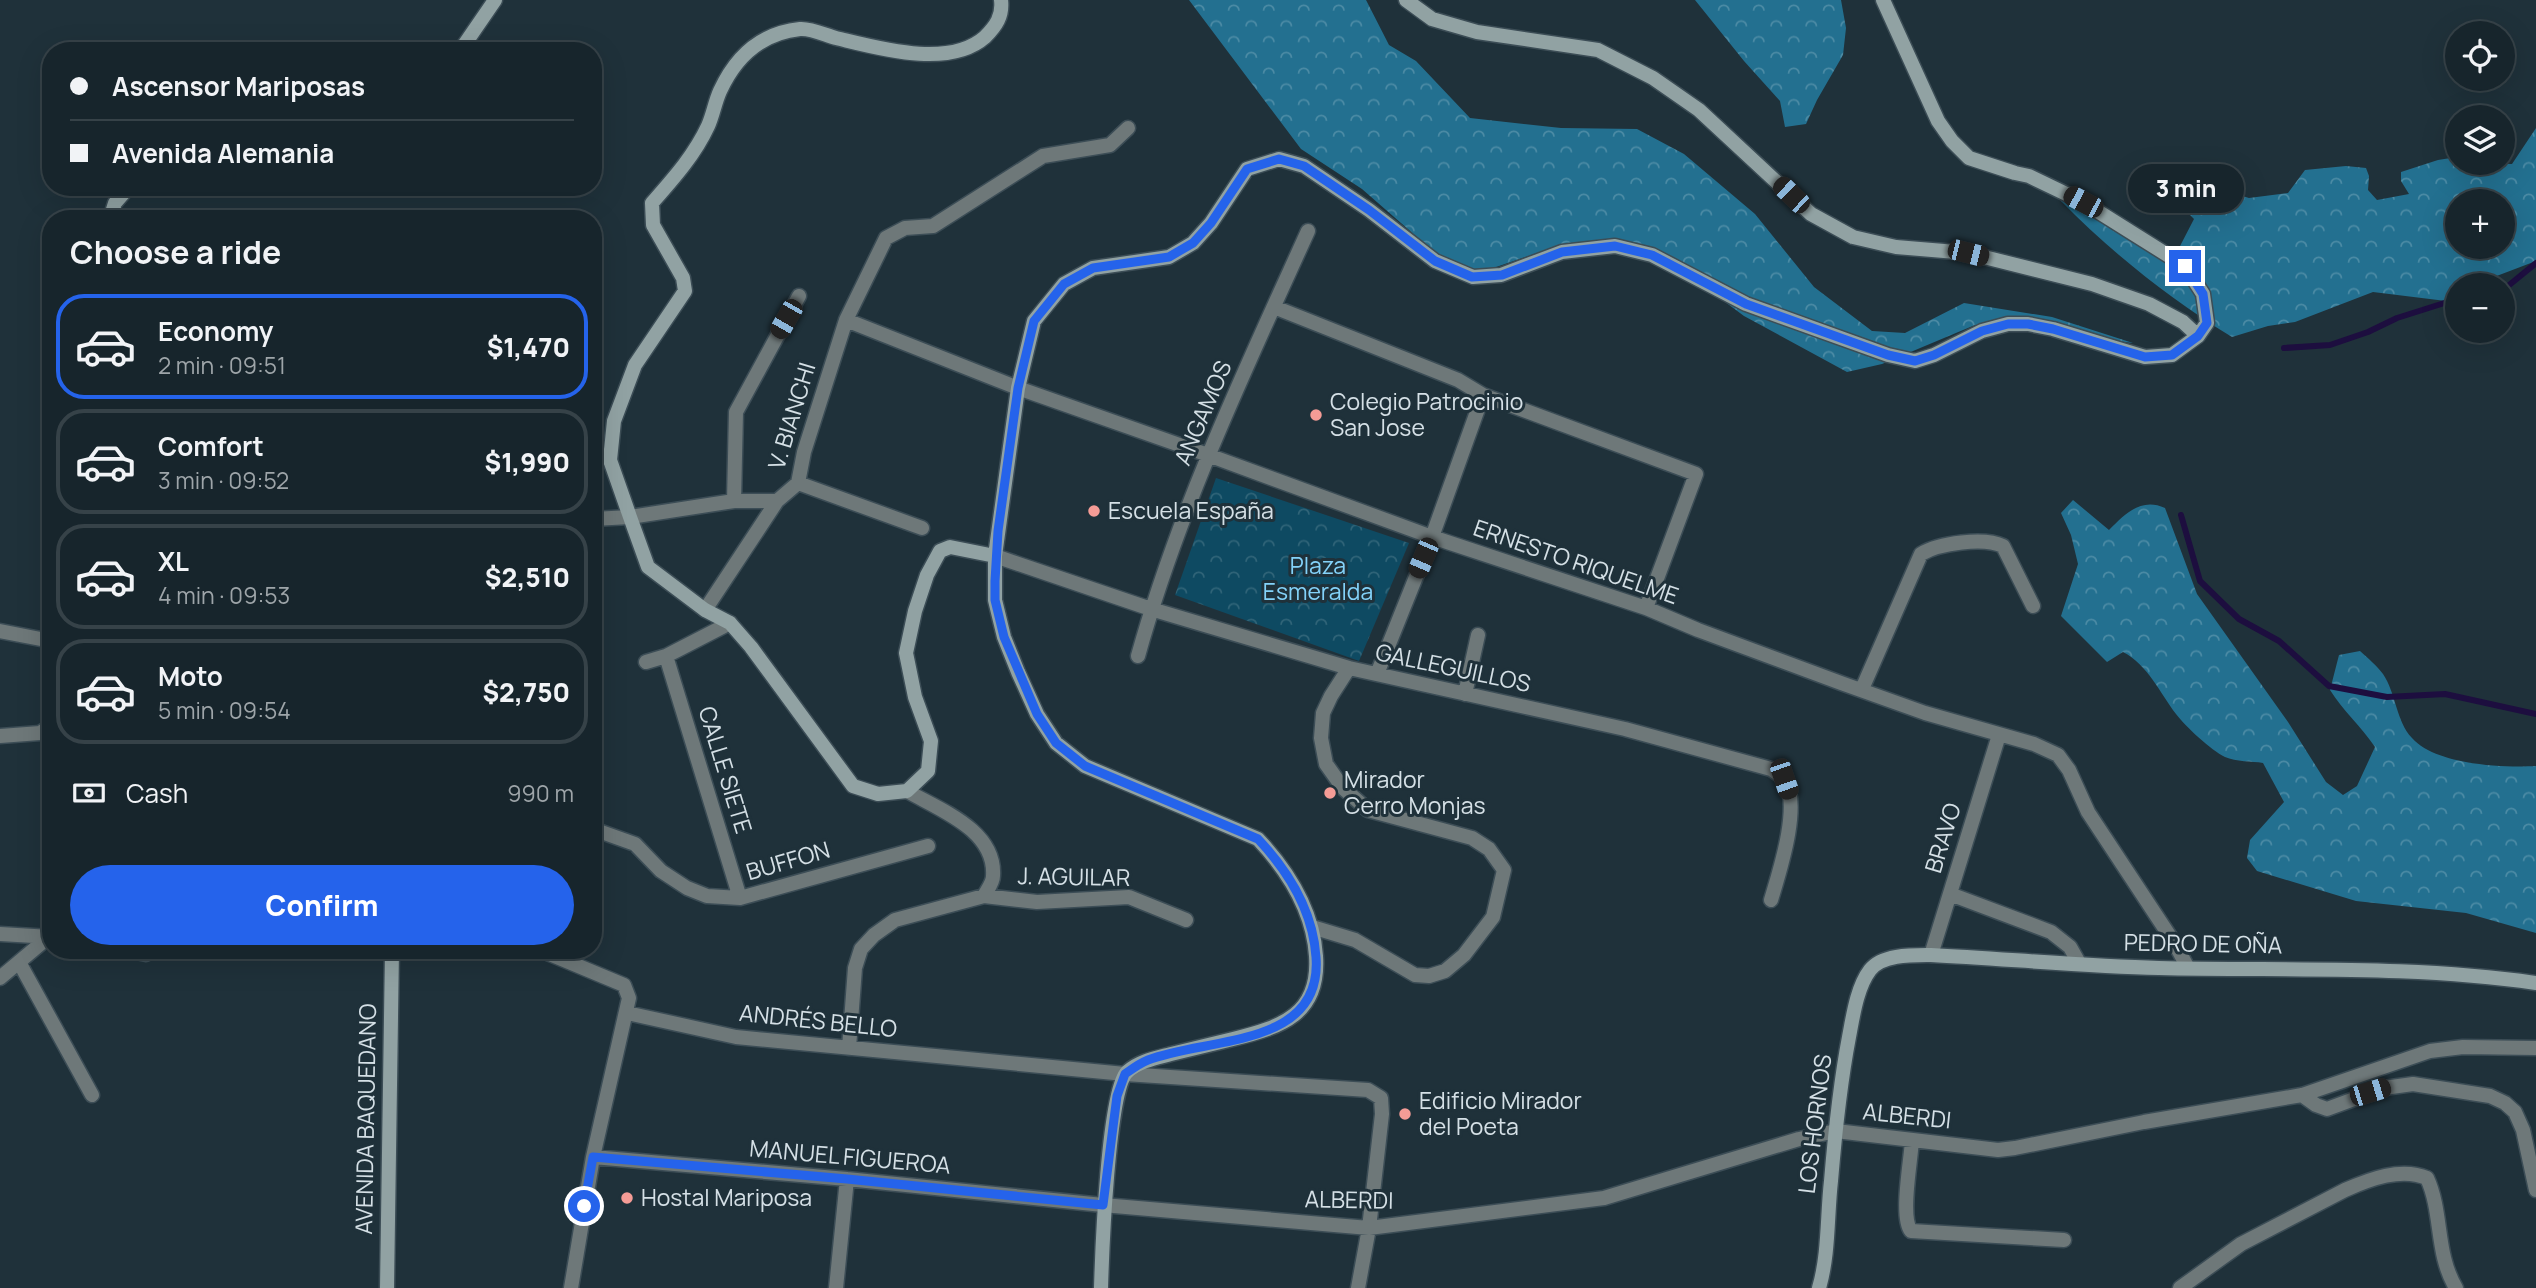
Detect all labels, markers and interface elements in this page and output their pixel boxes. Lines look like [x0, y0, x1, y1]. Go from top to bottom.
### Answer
map controls [2445, 21, 2515, 343]
button: locate [2445, 21, 2515, 91]
text: Ascensor Mariposas [112, 68, 365, 104]
button: layers [2445, 105, 2515, 175]
text: Avenida Alemania [112, 135, 334, 171]
callout: 3 min [2127, 164, 2243, 214]
text: 3 min [2156, 172, 2216, 204]
car [1769, 173, 1814, 217]
car [2060, 183, 2107, 221]
button: + [2445, 189, 2515, 259]
text: Choose a ride [70, 230, 281, 274]
car [1946, 238, 1991, 268]
route end [2169, 250, 2201, 282]
button: − [2445, 273, 2515, 343]
car [767, 296, 806, 342]
text: Economy [158, 313, 273, 349]
icon: car [74, 315, 137, 378]
text: $1,470 [487, 329, 570, 365]
text: 2 min · 09:51 [158, 349, 286, 381]
street label: ANGAMOS [1166, 355, 1238, 470]
street label: V. BIANCHI [760, 358, 822, 473]
place label: Colegio Patrocinio San Jose [1330, 385, 1523, 443]
marker: Colegio Patrocinio San Jose [1308, 407, 1324, 423]
text: Comfort [158, 428, 264, 464]
icon: car [74, 430, 137, 493]
text: $1,990 [484, 444, 570, 480]
text: 3 min · 09:52 [158, 464, 289, 496]
place label: Escuela España [1108, 494, 1274, 526]
marker: Escuela España [1086, 503, 1102, 519]
street label: ERNESTO RIQUELME [1469, 511, 1683, 611]
car [1406, 535, 1441, 581]
text: XL [158, 543, 189, 579]
icon: car [74, 545, 137, 608]
park label: Plaza Esmeralda [1263, 549, 1373, 607]
text: $2,510 [485, 559, 570, 595]
text: 4 min · 09:53 [158, 579, 290, 611]
street label: GALLEGUILLOS [1373, 635, 1534, 699]
text: Moto [158, 658, 223, 694]
icon: car [74, 660, 137, 723]
text: $2,750 [482, 674, 570, 710]
text: 5 min · 09:54 [158, 694, 291, 726]
street label: CALLE SIETE [691, 702, 760, 837]
car [1768, 756, 1801, 802]
place label: Mirador Cerro Monjas [1344, 763, 1486, 821]
icon: cash [70, 774, 108, 812]
text: Cash [126, 775, 188, 811]
text: 990 m [507, 777, 574, 809]
marker: Mirador Cerro Monjas [1322, 785, 1338, 801]
street label: BRAVO [1916, 799, 1968, 877]
street label: BUFFON [742, 833, 833, 887]
street label: J. AGUILAR [1017, 859, 1131, 893]
button: Confirm [70, 865, 574, 945]
street label: PEDRO DE OÑA [2124, 926, 2283, 960]
street label: ANDRÉS BELLO [738, 996, 899, 1044]
street label: AVENIDA BAQUEDANO [347, 1003, 383, 1235]
street label: LOS HORNOS [1790, 1052, 1838, 1195]
car [2347, 1076, 2394, 1108]
place label: Edificio Mirador del Poeta [1419, 1084, 1582, 1142]
street label: ALBERDI [1861, 1094, 1953, 1136]
marker: Edificio Mirador del Poeta [1397, 1106, 1413, 1122]
street label: MANUEL FIGUEROA [748, 1131, 952, 1181]
place label: Hostal Mariposa [641, 1181, 812, 1213]
street label: ALBERDI [1304, 1182, 1394, 1216]
route start [568, 1190, 600, 1222]
marker: Hostal Mariposa [619, 1190, 635, 1206]

